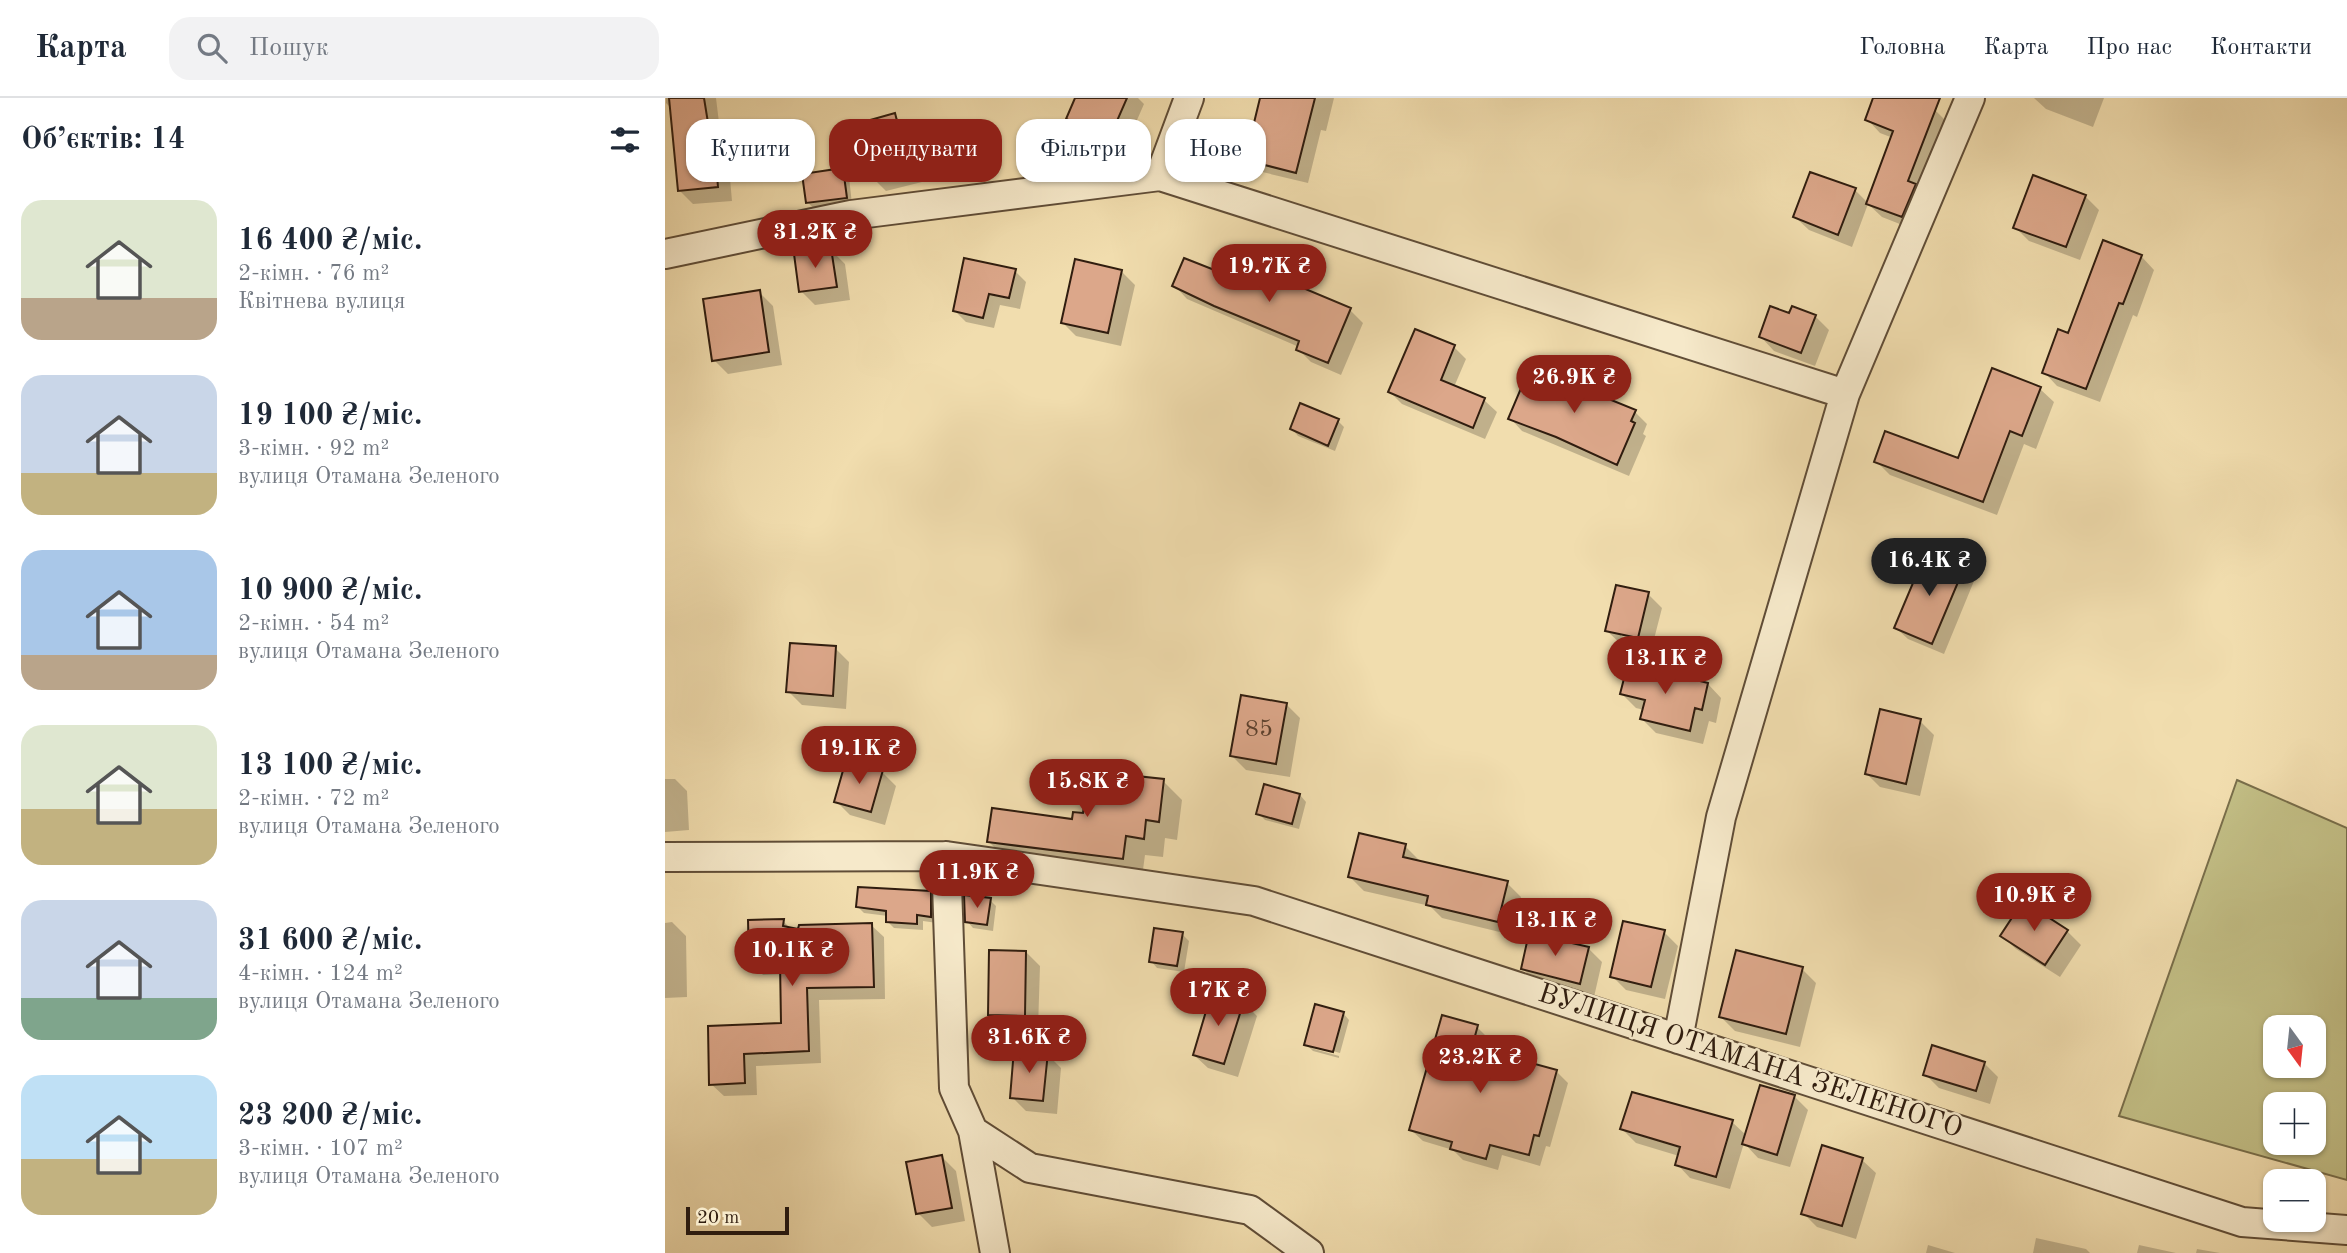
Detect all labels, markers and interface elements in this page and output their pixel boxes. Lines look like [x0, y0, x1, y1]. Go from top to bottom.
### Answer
search box [169, 17, 659, 80]
icon: search [193, 29, 231, 67]
text: Карта [35, 32, 127, 65]
text: Пошук [249, 35, 329, 61]
text: Головна [1859, 36, 1946, 60]
text: Карта [1984, 36, 2049, 60]
text: Про нас [2087, 36, 2172, 60]
text: Контакти [2210, 36, 2312, 60]
chip: Купити [686, 119, 815, 182]
chip: Орендувати [829, 119, 1002, 182]
chip: Фільтри [1016, 119, 1151, 182]
chip: Нове [1165, 119, 1266, 182]
icon: filters [606, 121, 644, 159]
text: Об’єктів: 14 [21, 125, 185, 155]
pin: 31.2K ₴ [750, 211, 880, 270]
text: 31.2K ₴ [773, 221, 857, 244]
text: 16 400 ₴/міс. [238, 226, 422, 256]
icon: home [77, 228, 161, 312]
pin: 19.7K ₴ [1204, 244, 1334, 304]
text: 19.7K ₴ [1227, 255, 1311, 278]
text: 2-кімн. · 76 m² [238, 262, 389, 285]
text: Квітнева вулиця [238, 290, 405, 313]
pin: 26.9K ₴ [1509, 356, 1639, 415]
text: 26.9K ₴ [1532, 366, 1616, 389]
text: 19 100 ₴/міс. [238, 401, 422, 431]
icon: home [77, 403, 161, 487]
text: 3-кімн. · 92 m² [238, 437, 389, 460]
text: вулиця Отамана Зеленого [238, 465, 500, 488]
pin: 16.4K ₴ [1864, 538, 1994, 598]
text: 16.4K ₴ [1887, 549, 1971, 572]
text: 10 900 ₴/міс. [238, 576, 422, 606]
icon: home [77, 578, 161, 662]
text: 2-кімн. · 54 m² [238, 612, 389, 635]
pin: 13.1K ₴ [1600, 636, 1730, 696]
text: вулиця Отамана Зеленого [238, 640, 500, 663]
text: 13.1K ₴ [1623, 647, 1707, 670]
house number: 85 [1245, 718, 1273, 742]
pin: 19.1K ₴ [794, 726, 924, 786]
text: 19.1K ₴ [817, 737, 901, 760]
text: 13 100 ₴/міс. [238, 751, 422, 781]
icon: home [77, 753, 161, 837]
pin: 15.8K ₴ [1022, 760, 1152, 819]
text: 15.8K ₴ [1045, 770, 1129, 793]
text: 2-кімн. · 72 m² [238, 787, 389, 810]
text: вулиця Отамана Зеленого [238, 815, 500, 838]
pin: 11.9K ₴ [912, 850, 1042, 910]
text: 11.9K ₴ [935, 861, 1019, 884]
pin: 10.9K ₴ [1969, 874, 2099, 933]
text: 10.9K ₴ [1992, 884, 2076, 907]
pin: 13.1K ₴ [1490, 898, 1620, 958]
text: 13.1K ₴ [1513, 909, 1597, 932]
text: 31 600 ₴/міс. [238, 926, 422, 956]
icon: home [77, 928, 161, 1012]
pin: 10.1K ₴ [727, 928, 857, 988]
text: 10.1K ₴ [750, 939, 834, 962]
text: 4-кімн. · 124 m² [238, 962, 403, 985]
pin: 17K ₴ [1169, 968, 1267, 1028]
text: 17K ₴ [1186, 979, 1250, 1002]
street label: ВУЛИЦЯ ОТАМАНА ЗЕЛЕНОГО [1534, 980, 1966, 1144]
text: вулиця Отамана Зеленого [238, 990, 500, 1013]
north arrow [2263, 1015, 2326, 1078]
map controls [2263, 1015, 2326, 1232]
pin: 31.6K ₴ [964, 1016, 1094, 1075]
text: 31.6K ₴ [987, 1026, 1071, 1049]
pin: 23.2K ₴ [1415, 1035, 1545, 1095]
text: 23.2K ₴ [1438, 1046, 1522, 1069]
button: + [2263, 1092, 2326, 1155]
text: 23 200 ₴/міс. [238, 1101, 422, 1131]
icon: home [77, 1103, 161, 1187]
text: 3-кімн. · 107 m² [238, 1137, 403, 1160]
text: вулиця Отамана Зеленого [238, 1165, 500, 1188]
button: − [2263, 1169, 2326, 1232]
scale bar [686, 1204, 789, 1236]
text: 20 m [697, 1209, 739, 1228]

